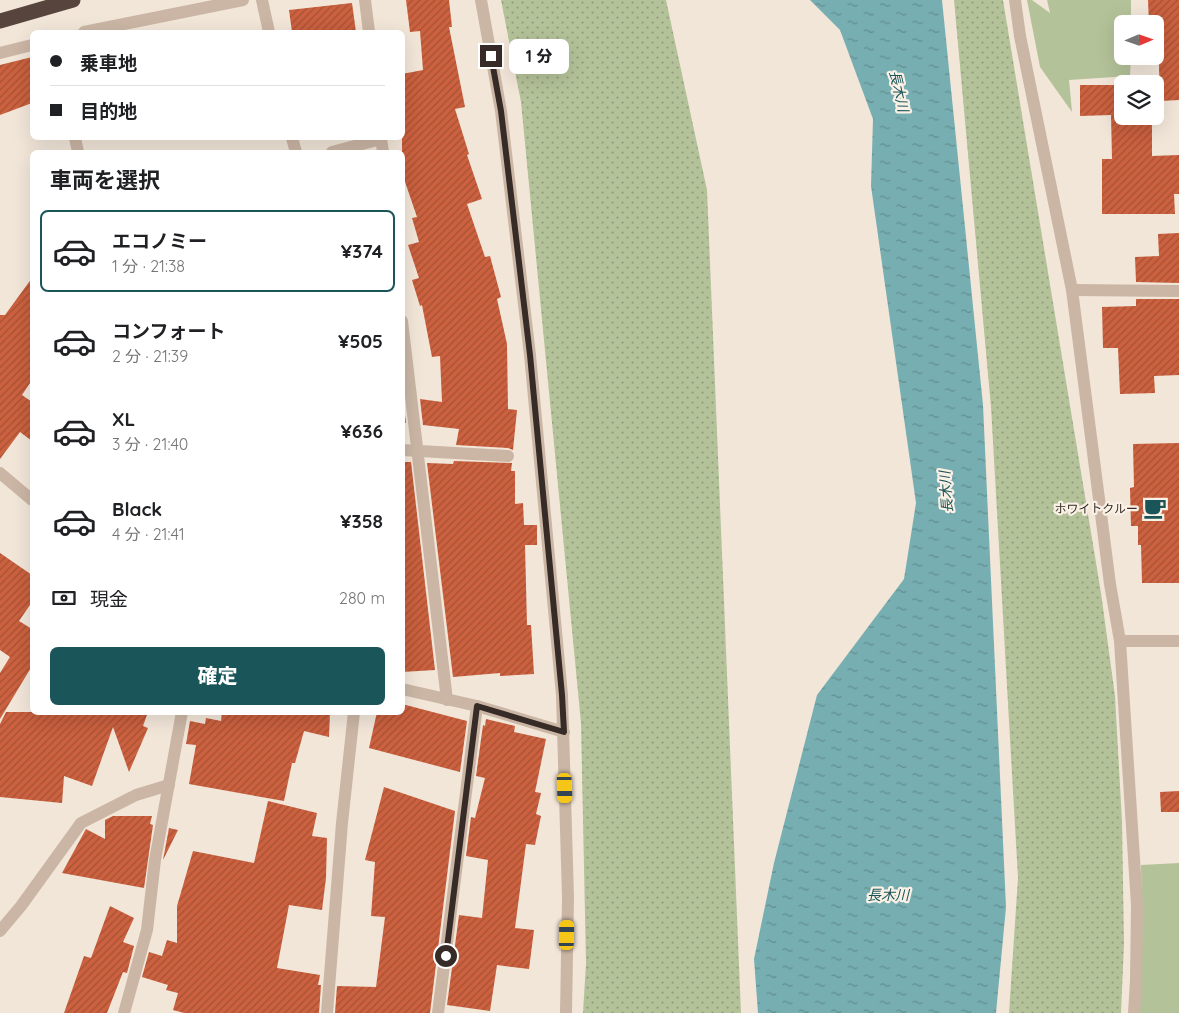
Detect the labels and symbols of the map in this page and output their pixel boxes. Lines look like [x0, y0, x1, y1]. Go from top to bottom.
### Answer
north arrow [1114, 15, 1164, 65]
callout: 1 分 [508, 38, 568, 74]
route end [480, 45, 502, 67]
water label: 長木川 [886, 69, 913, 115]
water label: 長木川 [935, 468, 956, 514]
cafe icon: ホワイトクルー [1142, 495, 1168, 521]
place label: ホワイトクルー [1054, 501, 1138, 516]
car [556, 773, 573, 803]
water label: 長木川 [867, 886, 911, 904]
car [559, 920, 574, 950]
route start [435, 945, 457, 967]

